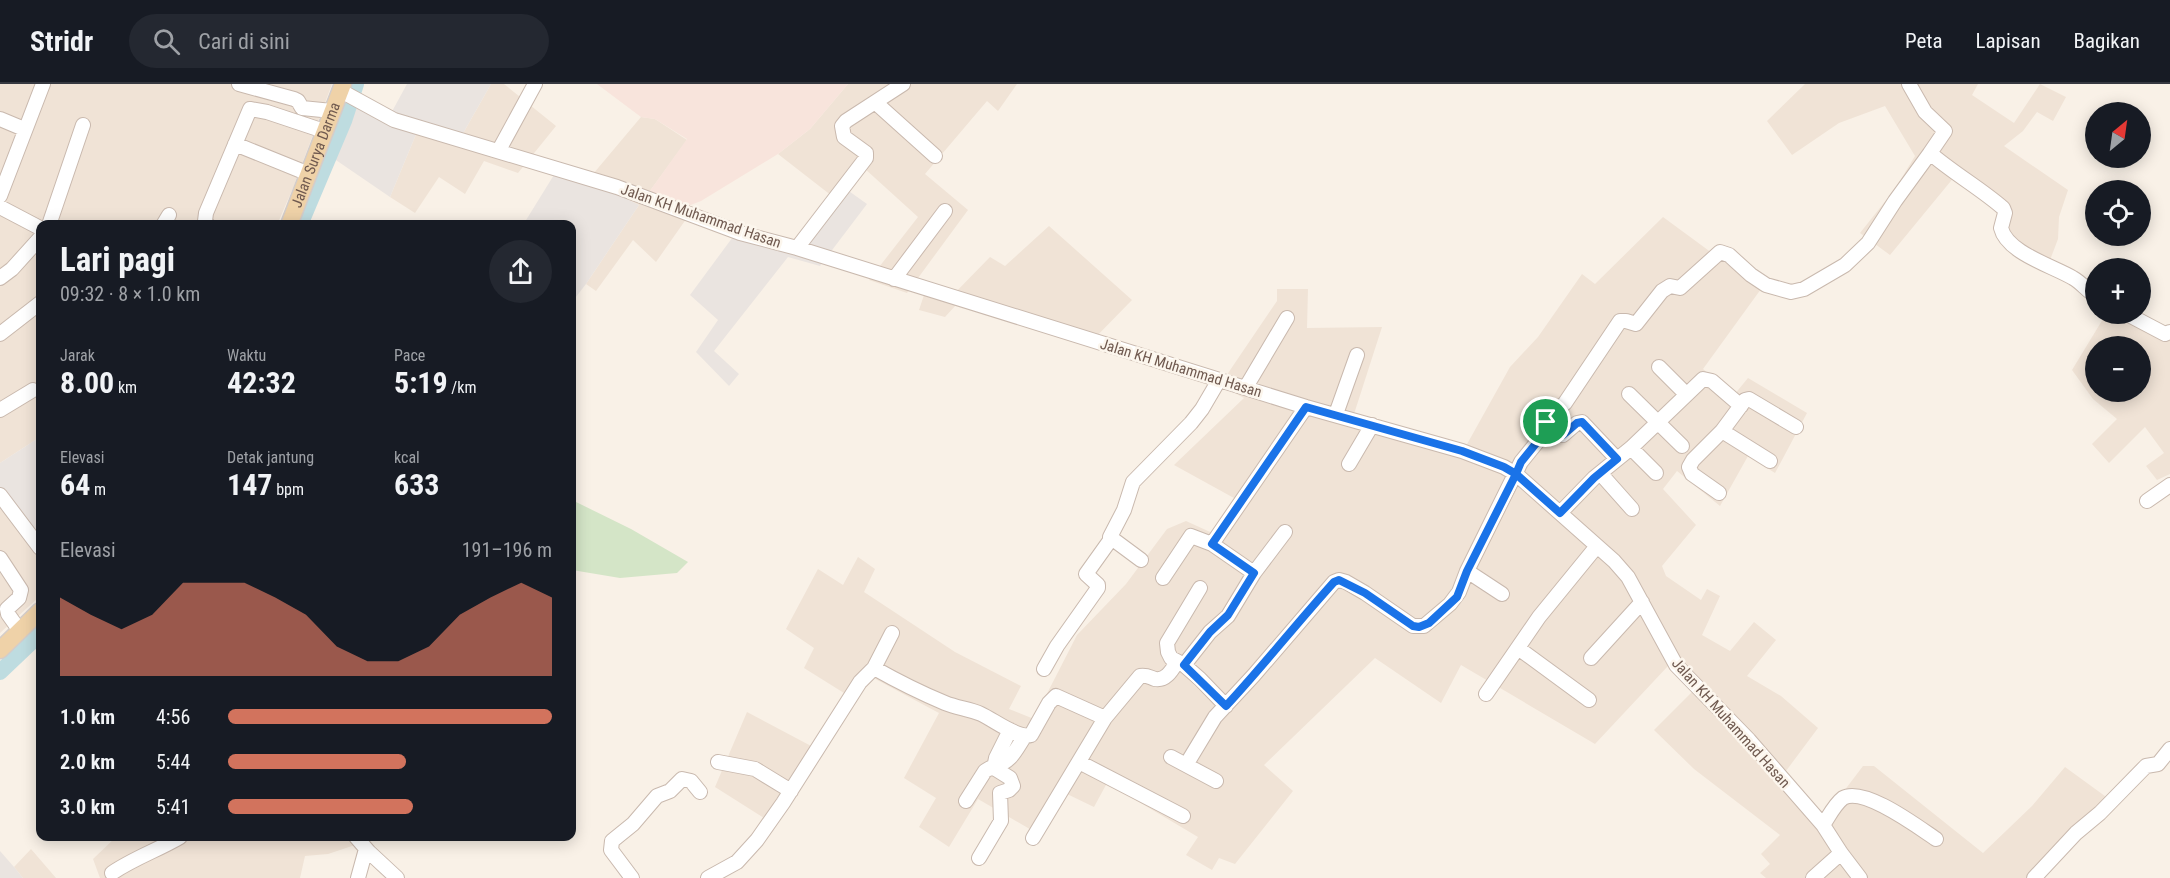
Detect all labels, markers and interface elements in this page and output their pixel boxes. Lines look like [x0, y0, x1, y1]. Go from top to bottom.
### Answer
search box [129, 14, 549, 68]
text: Stridr [30, 25, 93, 58]
icon: search [150, 25, 183, 58]
text: Cari di sini [198, 29, 290, 54]
text: Peta [1905, 29, 1943, 53]
text: Lapisan [1976, 29, 2041, 53]
text: Bagikan [2074, 29, 2140, 53]
street label: Jalan Surya Darma [288, 100, 344, 210]
north arrow [2085, 102, 2151, 168]
map controls [2085, 102, 2151, 402]
street label: Jalan KH Muhammad Hasan [619, 180, 783, 252]
button: locate [2085, 180, 2151, 246]
text: Lari pagi [60, 240, 175, 279]
button: share [489, 240, 552, 303]
button: + [2085, 258, 2151, 324]
text: 09:32 · 8 × 1.0 km [60, 282, 200, 306]
street label: Jalan KH Muhammad Hasan [1098, 335, 1264, 401]
button: − [2085, 336, 2151, 402]
text: Jarak [60, 346, 95, 365]
text: Waktu [227, 346, 266, 365]
text: Pace [394, 346, 425, 365]
text: 8.00 [60, 365, 114, 400]
text: 42:32 [227, 365, 296, 400]
text: 5:19 [394, 365, 448, 400]
text: km [114, 378, 137, 397]
text: /km [448, 378, 477, 397]
pin [1520, 396, 1571, 447]
icon: arrive [1529, 405, 1562, 438]
text: Elevasi [60, 448, 104, 467]
text: Detak jantung [227, 448, 314, 467]
text: kcal [394, 448, 420, 467]
text: 64 [60, 467, 90, 502]
text: 147 [227, 467, 272, 502]
text: 633 [394, 467, 439, 502]
text: m [90, 480, 106, 499]
text: bpm [272, 480, 304, 499]
text: Elevasi [60, 538, 115, 562]
text: 191–196 m [462, 538, 552, 562]
street label: Jalan KH Muhammad Hasan [1668, 654, 1794, 792]
text: 1.0 km [60, 705, 115, 729]
text: 4:56 [156, 705, 190, 729]
text: 2.0 km [60, 750, 115, 774]
text: 5:44 [156, 750, 190, 774]
text: 3.0 km [60, 795, 115, 819]
text: 5:41 [156, 795, 190, 819]

